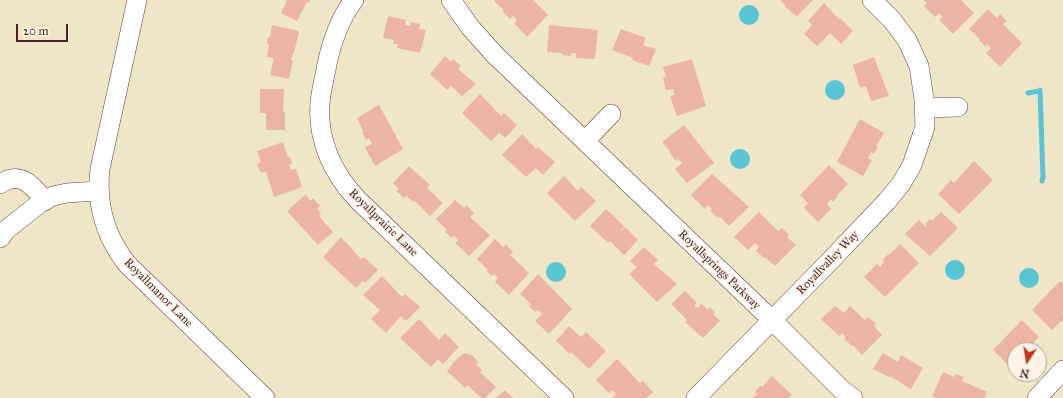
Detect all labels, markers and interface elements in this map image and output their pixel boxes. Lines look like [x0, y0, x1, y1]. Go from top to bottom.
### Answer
scale bar [18, 16, 70, 42]
text: 20 m [23, 24, 49, 38]
street label: Royallprairie Lane [345, 186, 421, 260]
street label: Royallsprings Parkway [675, 227, 763, 313]
street label: Royallvalley Way [794, 228, 862, 298]
street label: Royallmanor Lane [120, 255, 196, 331]
north arrow [1007, 342, 1047, 382]
text: N [1019, 366, 1031, 381]

